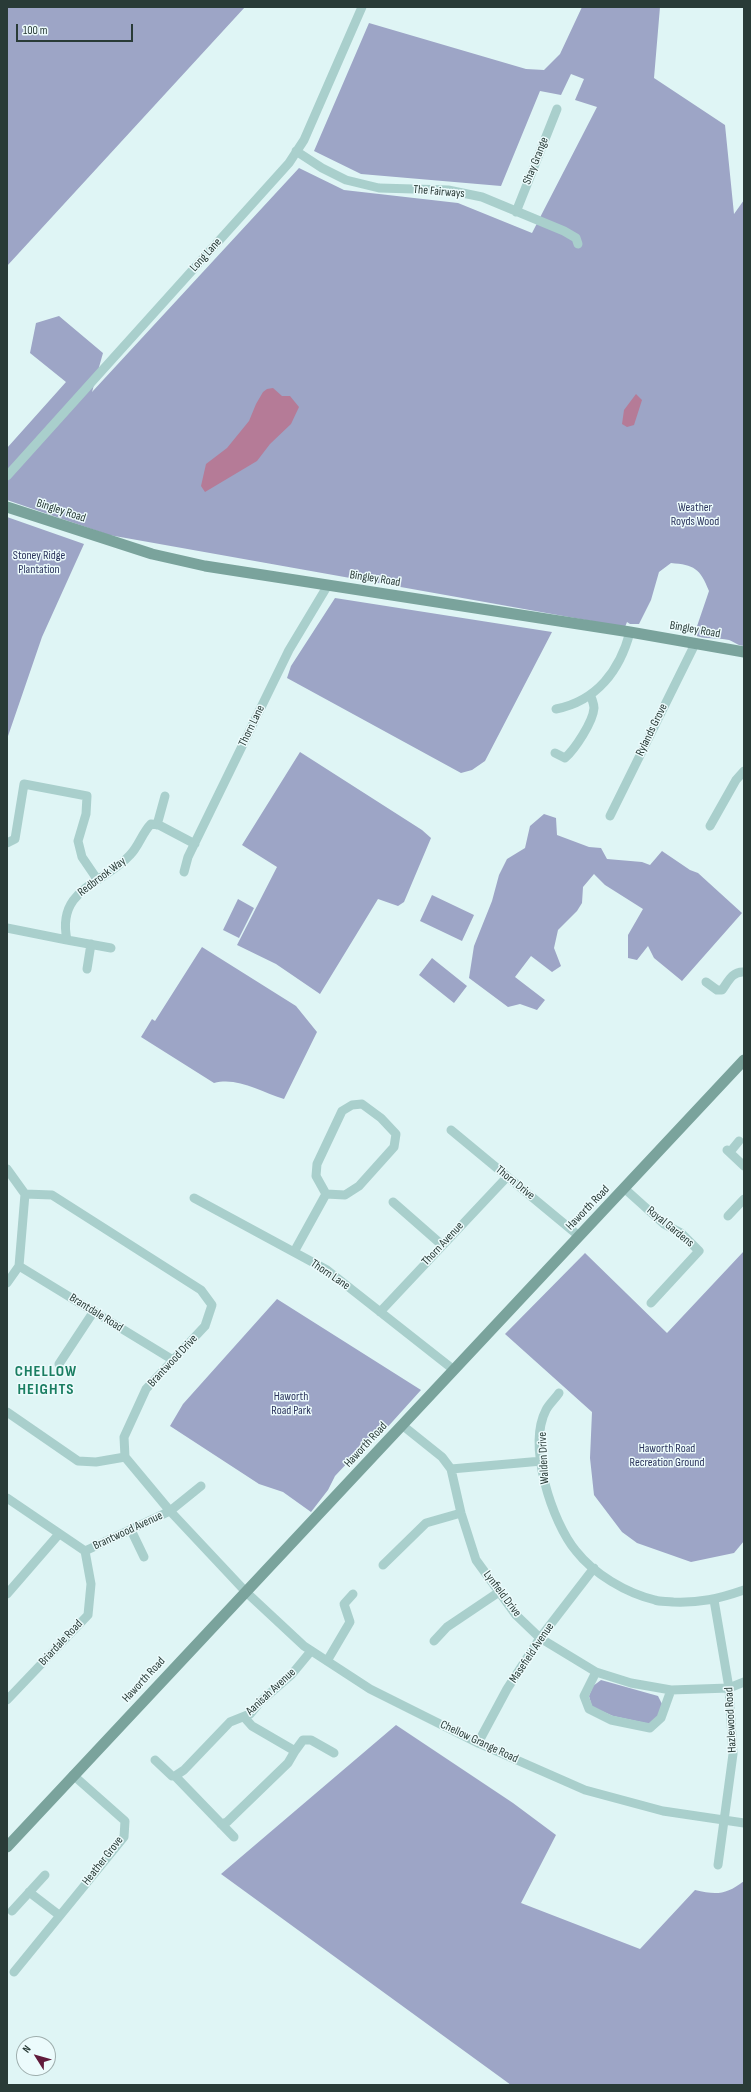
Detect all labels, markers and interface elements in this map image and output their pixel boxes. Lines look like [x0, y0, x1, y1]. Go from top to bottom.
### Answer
scale bar [18, 16, 135, 42]
text: 100 m [23, 23, 48, 38]
street label: Shay Grange [520, 135, 552, 187]
street label: The Fairways [413, 183, 465, 201]
street label: Long Lane [187, 235, 225, 275]
street label: Bingley Road [35, 496, 87, 526]
park label: Weather Royds Wood [671, 501, 719, 529]
park label: Stoney Ridge Plantation [13, 549, 65, 577]
street label: Bingley Road [349, 568, 401, 590]
street label: Bingley Road [669, 618, 721, 642]
street label: Rylands Grove [633, 701, 671, 759]
street label: Thorn Lane [236, 703, 268, 749]
street label: Redbrook Way [75, 854, 129, 900]
street label: Thorn Drive [492, 1163, 538, 1203]
street label: Haworth Road [563, 1183, 613, 1233]
street label: Royal Gardens [643, 1204, 697, 1250]
street label: Thorn Avenue [419, 1219, 467, 1269]
street label: Thorn Lane [308, 1257, 352, 1293]
street label: Brantdale Road [66, 1291, 126, 1335]
street label: Brantwood Drive [145, 1332, 201, 1390]
district label: CHELLOW HEIGHTS [15, 1362, 77, 1400]
park label: Haworth Road Park [271, 1390, 311, 1418]
street label: Haworth Road [341, 1419, 391, 1471]
street label: Walden Drive [535, 1432, 553, 1484]
park label: Haworth Road Recreation Ground [630, 1442, 704, 1470]
street label: Brantwood Avenue [91, 1509, 165, 1553]
street label: Lynfield Drive [480, 1568, 524, 1620]
street label: Briardale Road [36, 1617, 86, 1669]
street label: Masefield Avenue [507, 1620, 557, 1686]
street label: Haworth Road [119, 1654, 169, 1706]
street label: Aanisah Avenue [243, 1665, 299, 1719]
street label: Hazlewood Road [722, 1687, 740, 1753]
street label: Chellow Grange Road [438, 1718, 520, 1766]
street label: Heather Grove [79, 1834, 127, 1888]
north arrow [16, 2036, 56, 2076]
text: N [20, 2043, 34, 2055]

